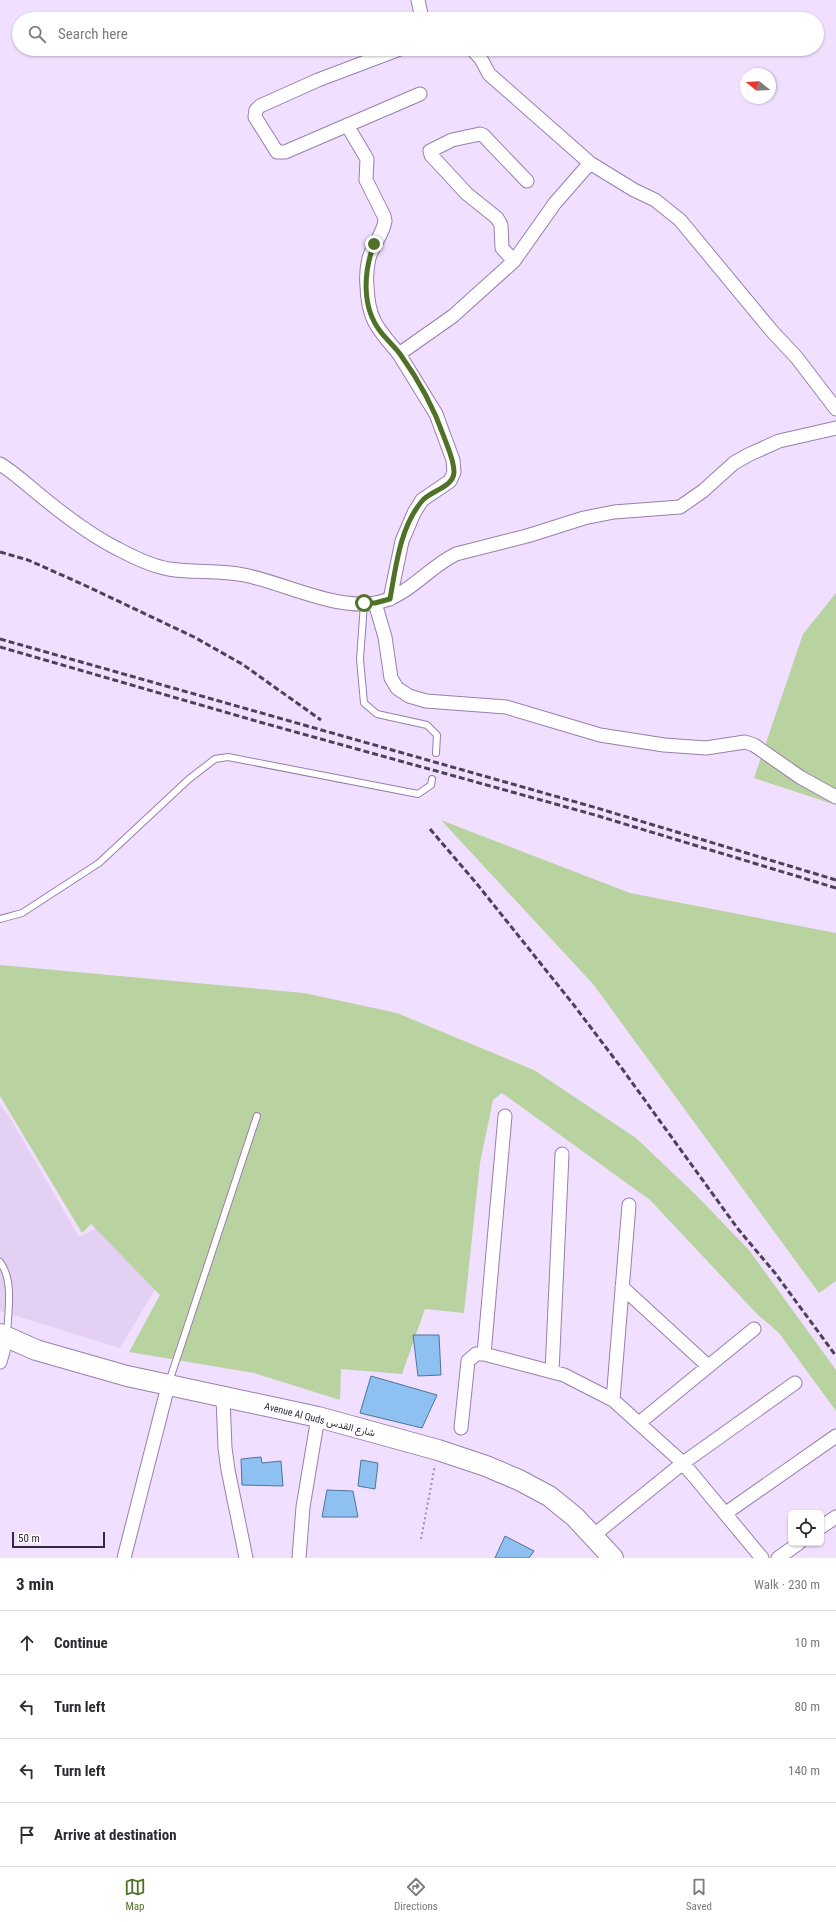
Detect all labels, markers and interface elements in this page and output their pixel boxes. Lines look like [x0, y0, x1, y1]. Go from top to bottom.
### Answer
search box [12, 12, 824, 56]
icon: search [26, 23, 48, 45]
text: Search here [58, 25, 128, 43]
north arrow [740, 68, 776, 104]
route end [365, 235, 383, 253]
route start [355, 594, 373, 612]
street label: Avenue Al Quds شارع القدس [263, 1400, 377, 1440]
map controls [788, 1510, 824, 1546]
button: locate [788, 1510, 824, 1546]
scale bar [12, 1530, 105, 1549]
text: 50 m [18, 1532, 40, 1545]
text: 3 min [16, 1574, 54, 1594]
text: Walk · 230 m [754, 1577, 820, 1592]
icon: ahead [16, 1632, 38, 1654]
text: Continue [54, 1634, 108, 1652]
text: 10 m [794, 1635, 820, 1650]
icon: left [16, 1696, 38, 1718]
text: Turn left [54, 1698, 105, 1716]
text: 80 m [794, 1699, 820, 1714]
icon: left [16, 1760, 38, 1782]
text: Turn left [54, 1762, 105, 1780]
text: 140 m [788, 1763, 820, 1778]
icon: arrive [16, 1824, 38, 1846]
text: Arrive at destination [54, 1826, 177, 1844]
tab: Map [124, 1876, 146, 1913]
tab: Directions [394, 1876, 438, 1913]
tab: Saved [686, 1876, 712, 1913]

